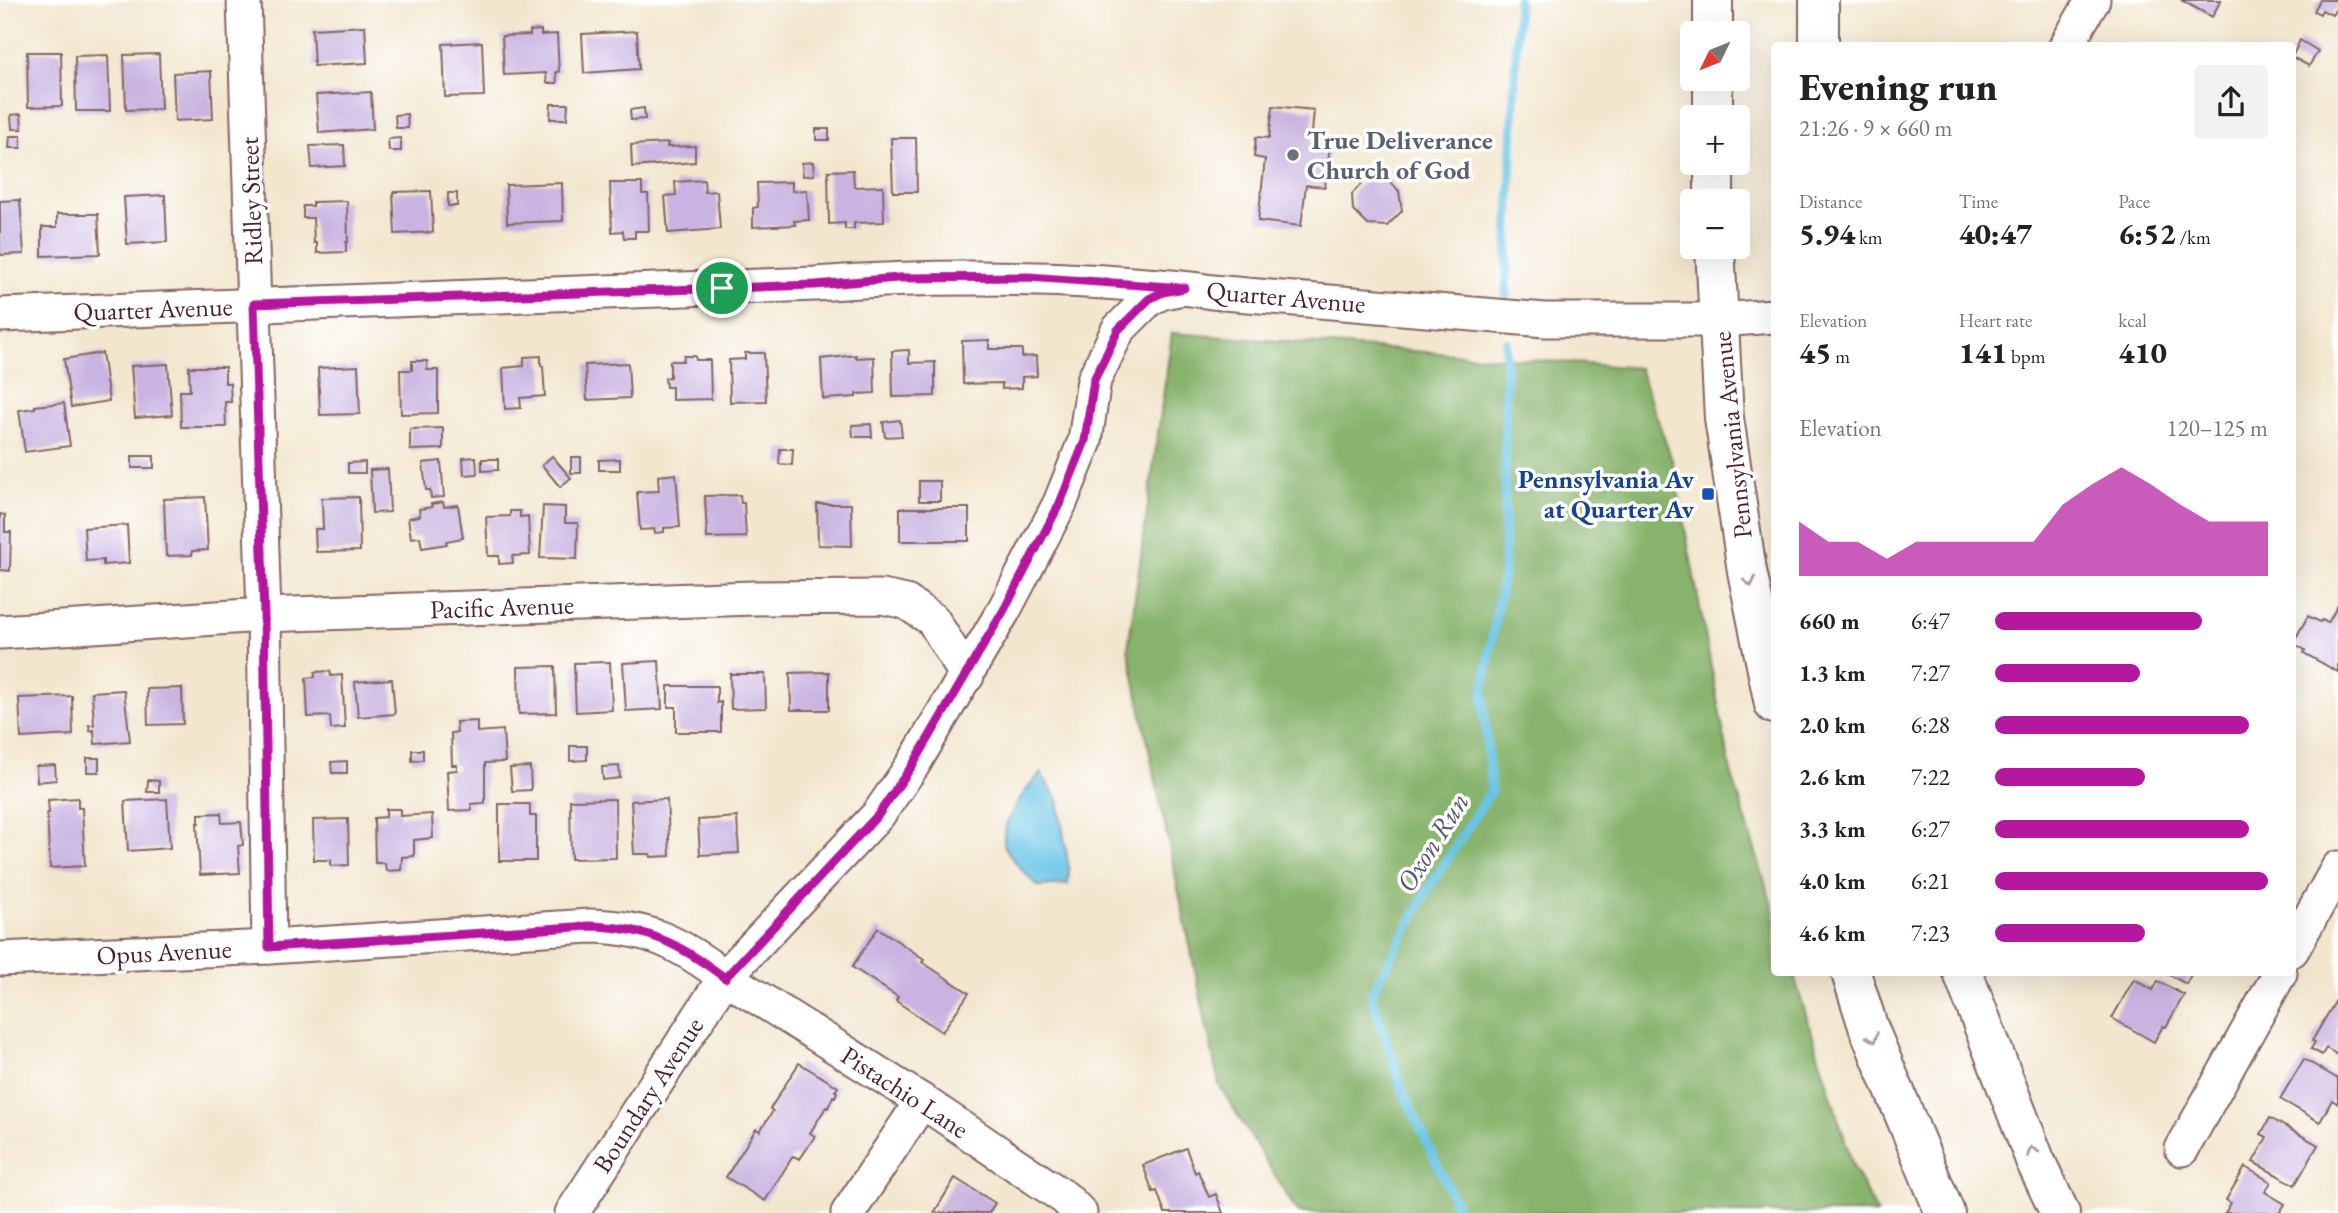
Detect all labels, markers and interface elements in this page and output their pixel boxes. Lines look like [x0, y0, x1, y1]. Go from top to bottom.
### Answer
north arrow [1680, 21, 1750, 91]
map controls [1680, 21, 1750, 259]
text: Evening run [1799, 62, 1997, 111]
button: share [2194, 65, 2268, 139]
button: + [1680, 105, 1750, 175]
text: 21:26 · 9 × 660 m [1799, 113, 1952, 143]
place label: True Deliverance Church of God [1307, 123, 1493, 187]
street label: Ridley Street [232, 136, 270, 266]
marker: True Deliverance Church of God [1285, 147, 1301, 163]
button: − [1680, 189, 1750, 259]
text: Distance [1799, 189, 1862, 214]
text: Time [1959, 189, 1998, 214]
text: Pace [2118, 189, 2150, 214]
text: 5.94 [1799, 214, 1855, 253]
text: 40:47 [1959, 214, 2032, 253]
text: 6:52 [2118, 214, 2176, 253]
text: km [1855, 225, 1883, 250]
text: /km [2176, 225, 2211, 250]
pin [692, 258, 752, 318]
icon: arrive [703, 269, 741, 307]
street label: Quarter Avenue [1205, 273, 1367, 321]
street label: Quarter Avenue [73, 289, 233, 329]
text: Elevation [1799, 308, 1867, 333]
text: Heart rate [1959, 308, 2032, 333]
text: kcal [2118, 308, 2147, 333]
street label: Pennsylvania Avenue [1704, 330, 1760, 540]
text: 45 [1799, 333, 1831, 372]
text: 141 [1959, 333, 2007, 372]
text: 410 [2118, 333, 2167, 372]
text: m [1831, 344, 1850, 369]
text: bpm [2007, 344, 2046, 369]
text: Elevation [1799, 413, 1882, 443]
text: 120–125 m [2167, 413, 2268, 443]
place label: Pennsylvania Av at Quarter Av [1518, 462, 1694, 526]
marker: Pennsylvania Av at Quarter Av [1700, 486, 1716, 502]
one-way arrow [1741, 576, 1756, 588]
street label: Pacific Avenue [429, 587, 575, 627]
text: 660 m [1799, 606, 1860, 636]
text: 6:47 [1911, 606, 1950, 636]
text: 1.3 km [1799, 658, 1866, 688]
text: 7:27 [1911, 658, 1950, 688]
text: 2.0 km [1799, 710, 1866, 740]
text: 6:28 [1911, 710, 1950, 740]
text: 2.6 km [1799, 762, 1866, 792]
text: 7:22 [1911, 762, 1950, 792]
water label: Oxon Run [1387, 786, 1477, 898]
text: 3.3 km [1799, 814, 1866, 844]
text: 6:27 [1911, 814, 1950, 844]
text: 4.0 km [1799, 866, 1866, 896]
text: 6:21 [1911, 866, 1950, 896]
text: 4.6 km [1799, 918, 1866, 948]
text: 7:23 [1911, 918, 1950, 948]
street label: Opus Avenue [96, 931, 232, 973]
street label: Boundary Avenue [585, 1011, 711, 1179]
one-way arrow [1865, 1031, 1879, 1043]
street label: Pistachio Lane [835, 1038, 975, 1146]
one-way arrow [2026, 1145, 2040, 1157]

